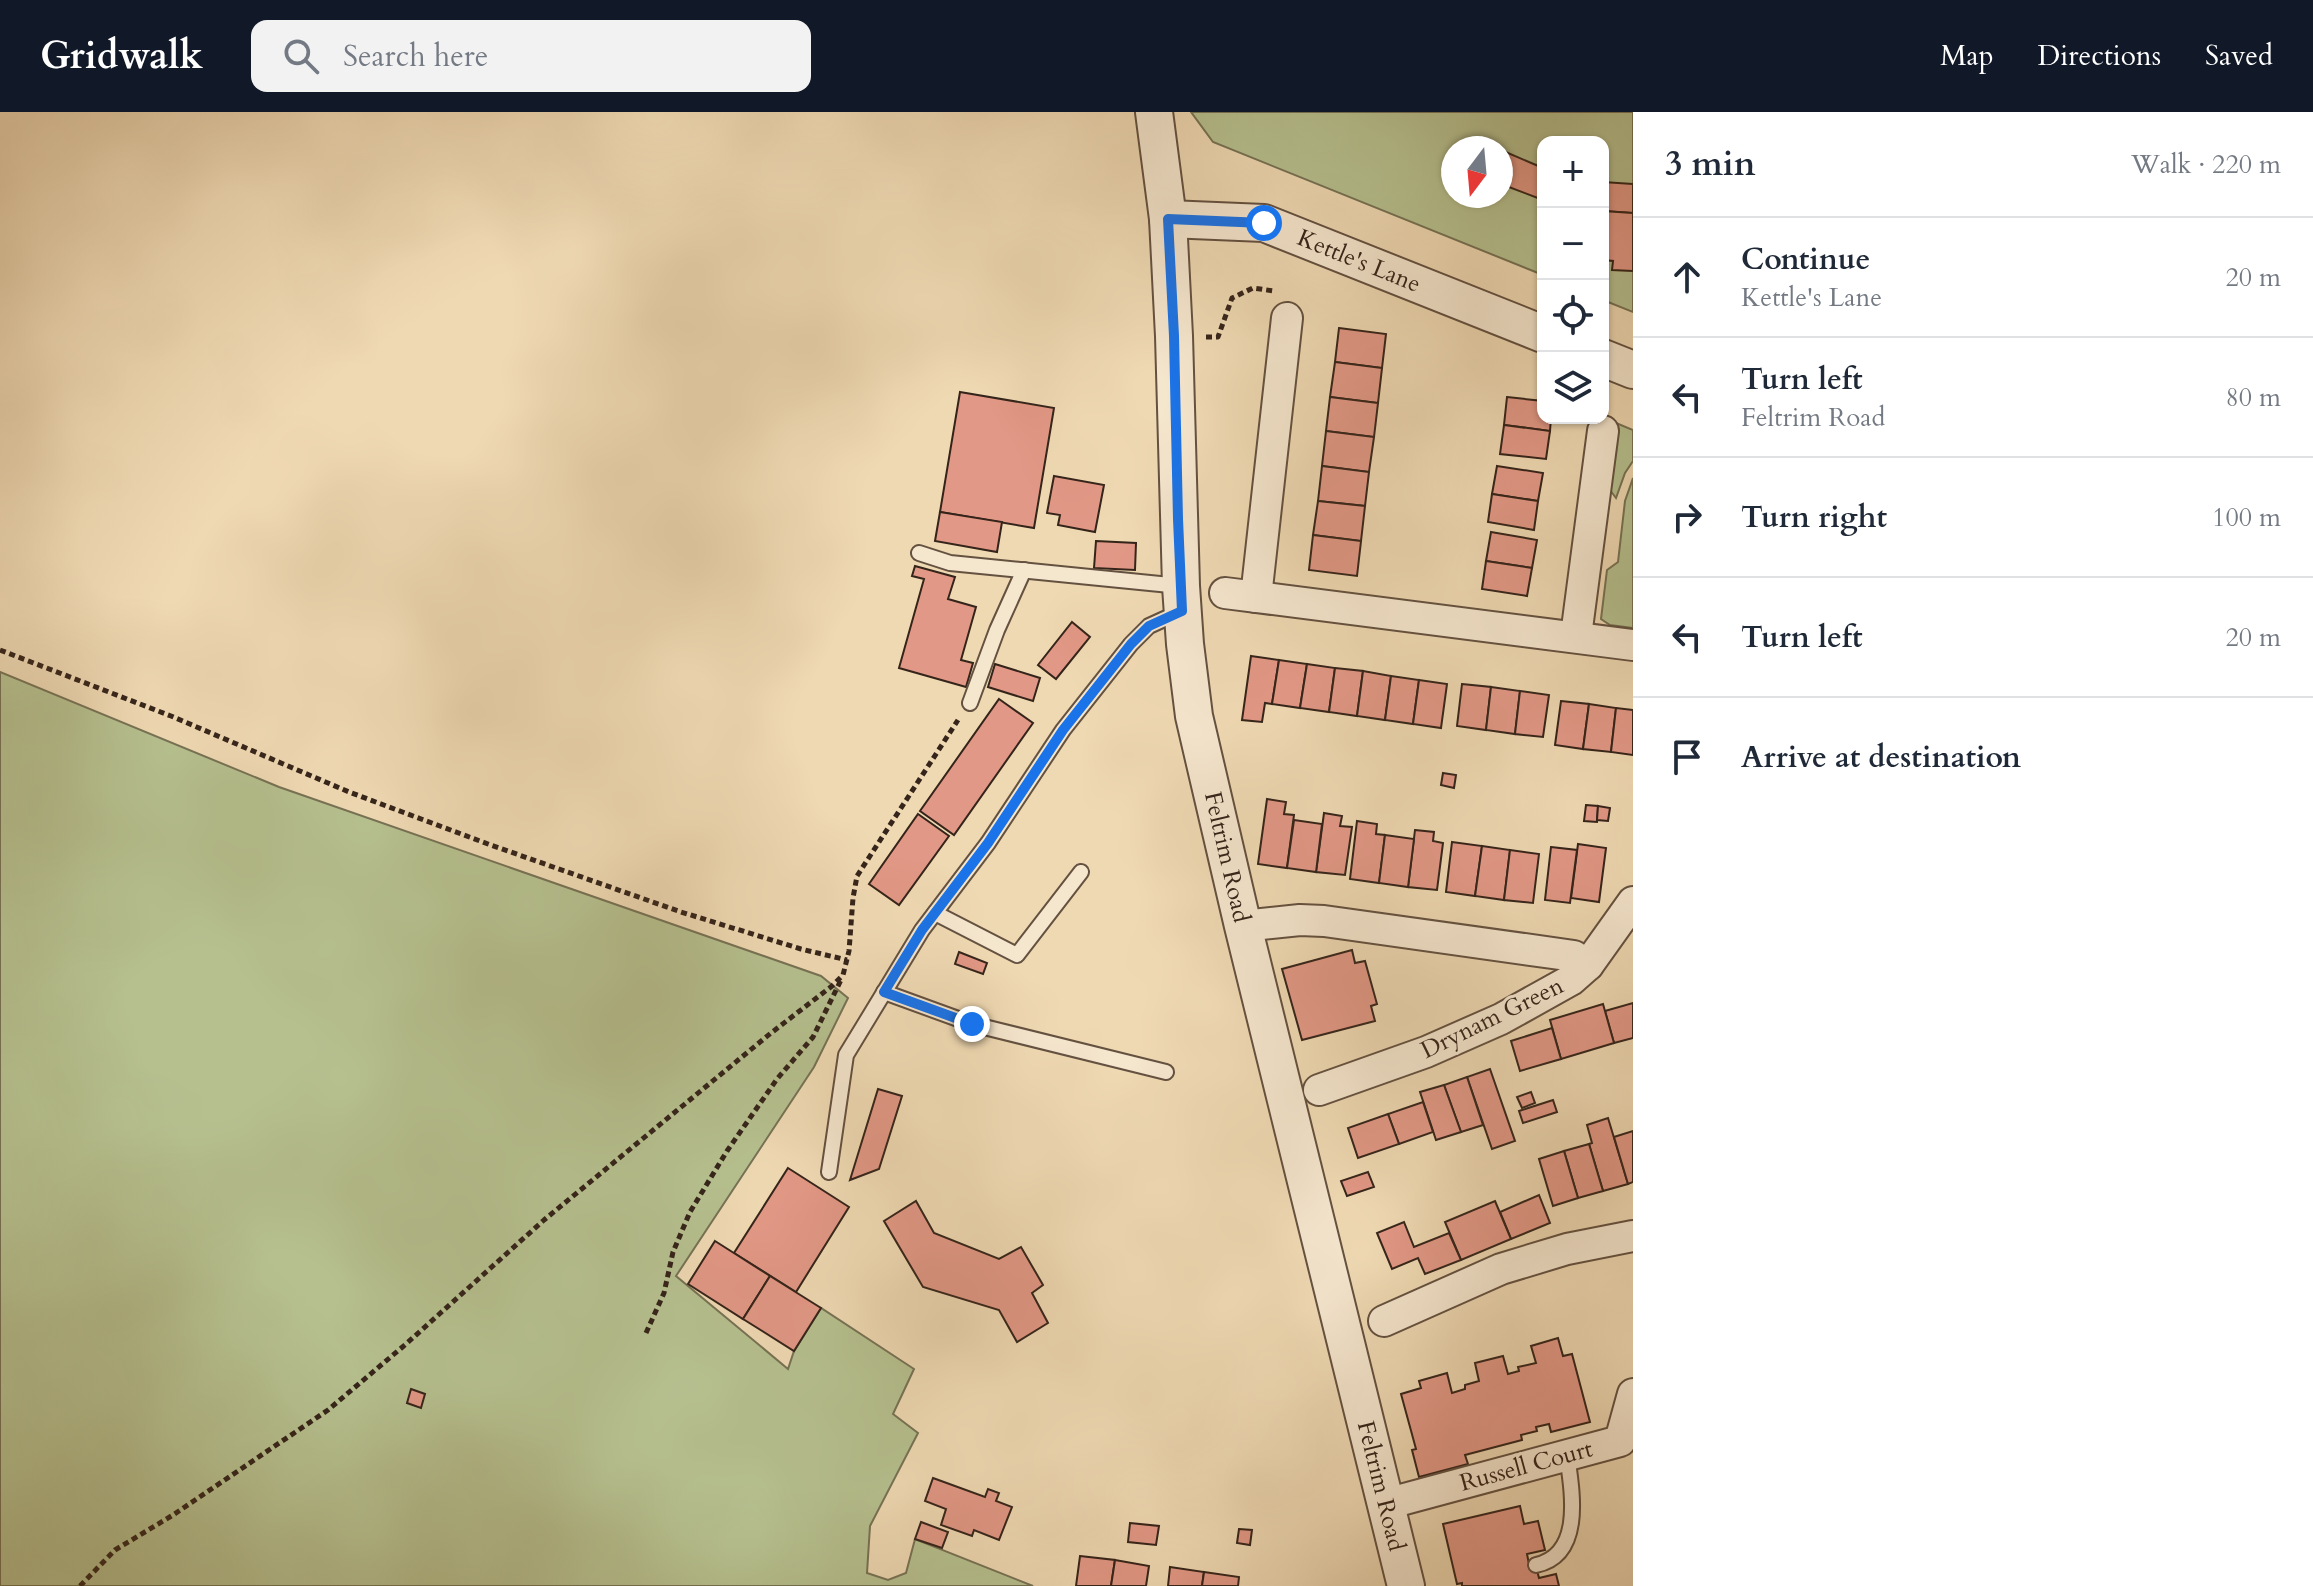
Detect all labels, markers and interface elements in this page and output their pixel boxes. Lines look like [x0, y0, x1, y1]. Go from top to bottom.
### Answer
search box [251, 20, 811, 92]
text: Gridwalk [40, 30, 203, 82]
icon: search [279, 34, 323, 78]
text: Search here [343, 36, 488, 77]
text: Map [1940, 37, 1994, 75]
text: Directions [2038, 37, 2161, 75]
text: Saved [2205, 37, 2273, 75]
north arrow [1441, 136, 1513, 208]
map controls [1537, 136, 1609, 424]
button: + [1537, 136, 1609, 208]
text: 3 min [1665, 141, 1756, 187]
text: Walk · 220 m [2131, 147, 2281, 182]
route start [1246, 205, 1282, 241]
button: − [1537, 208, 1609, 280]
street label: Kettle's Lane [1292, 221, 1426, 301]
text: Continue [1741, 239, 1870, 280]
icon: ahead [1665, 255, 1709, 299]
text: 20 m [2225, 260, 2281, 295]
button: locate [1537, 280, 1609, 352]
text: Kettle's Lane [1741, 280, 1882, 315]
button: layers [1537, 352, 1609, 424]
text: Turn left [1741, 359, 1863, 400]
icon: left [1665, 375, 1709, 419]
text: 80 m [2225, 380, 2281, 415]
text: Feltrim Road [1741, 400, 1885, 435]
icon: right [1665, 495, 1709, 539]
text: Turn right [1741, 497, 1887, 538]
text: 100 m [2212, 500, 2281, 535]
icon: left [1665, 615, 1709, 659]
text: Turn left [1741, 617, 1863, 658]
text: 20 m [2225, 620, 2281, 655]
icon: arrive [1665, 735, 1709, 779]
text: Arrive at destination [1741, 737, 2021, 778]
street label: Feltrim Road [1196, 788, 1258, 926]
street label: Drynam Green [1415, 969, 1569, 1067]
route end [954, 1006, 990, 1042]
street label: Feltrim Road [1349, 1417, 1413, 1555]
street label: Russell Court [1456, 1432, 1596, 1500]

